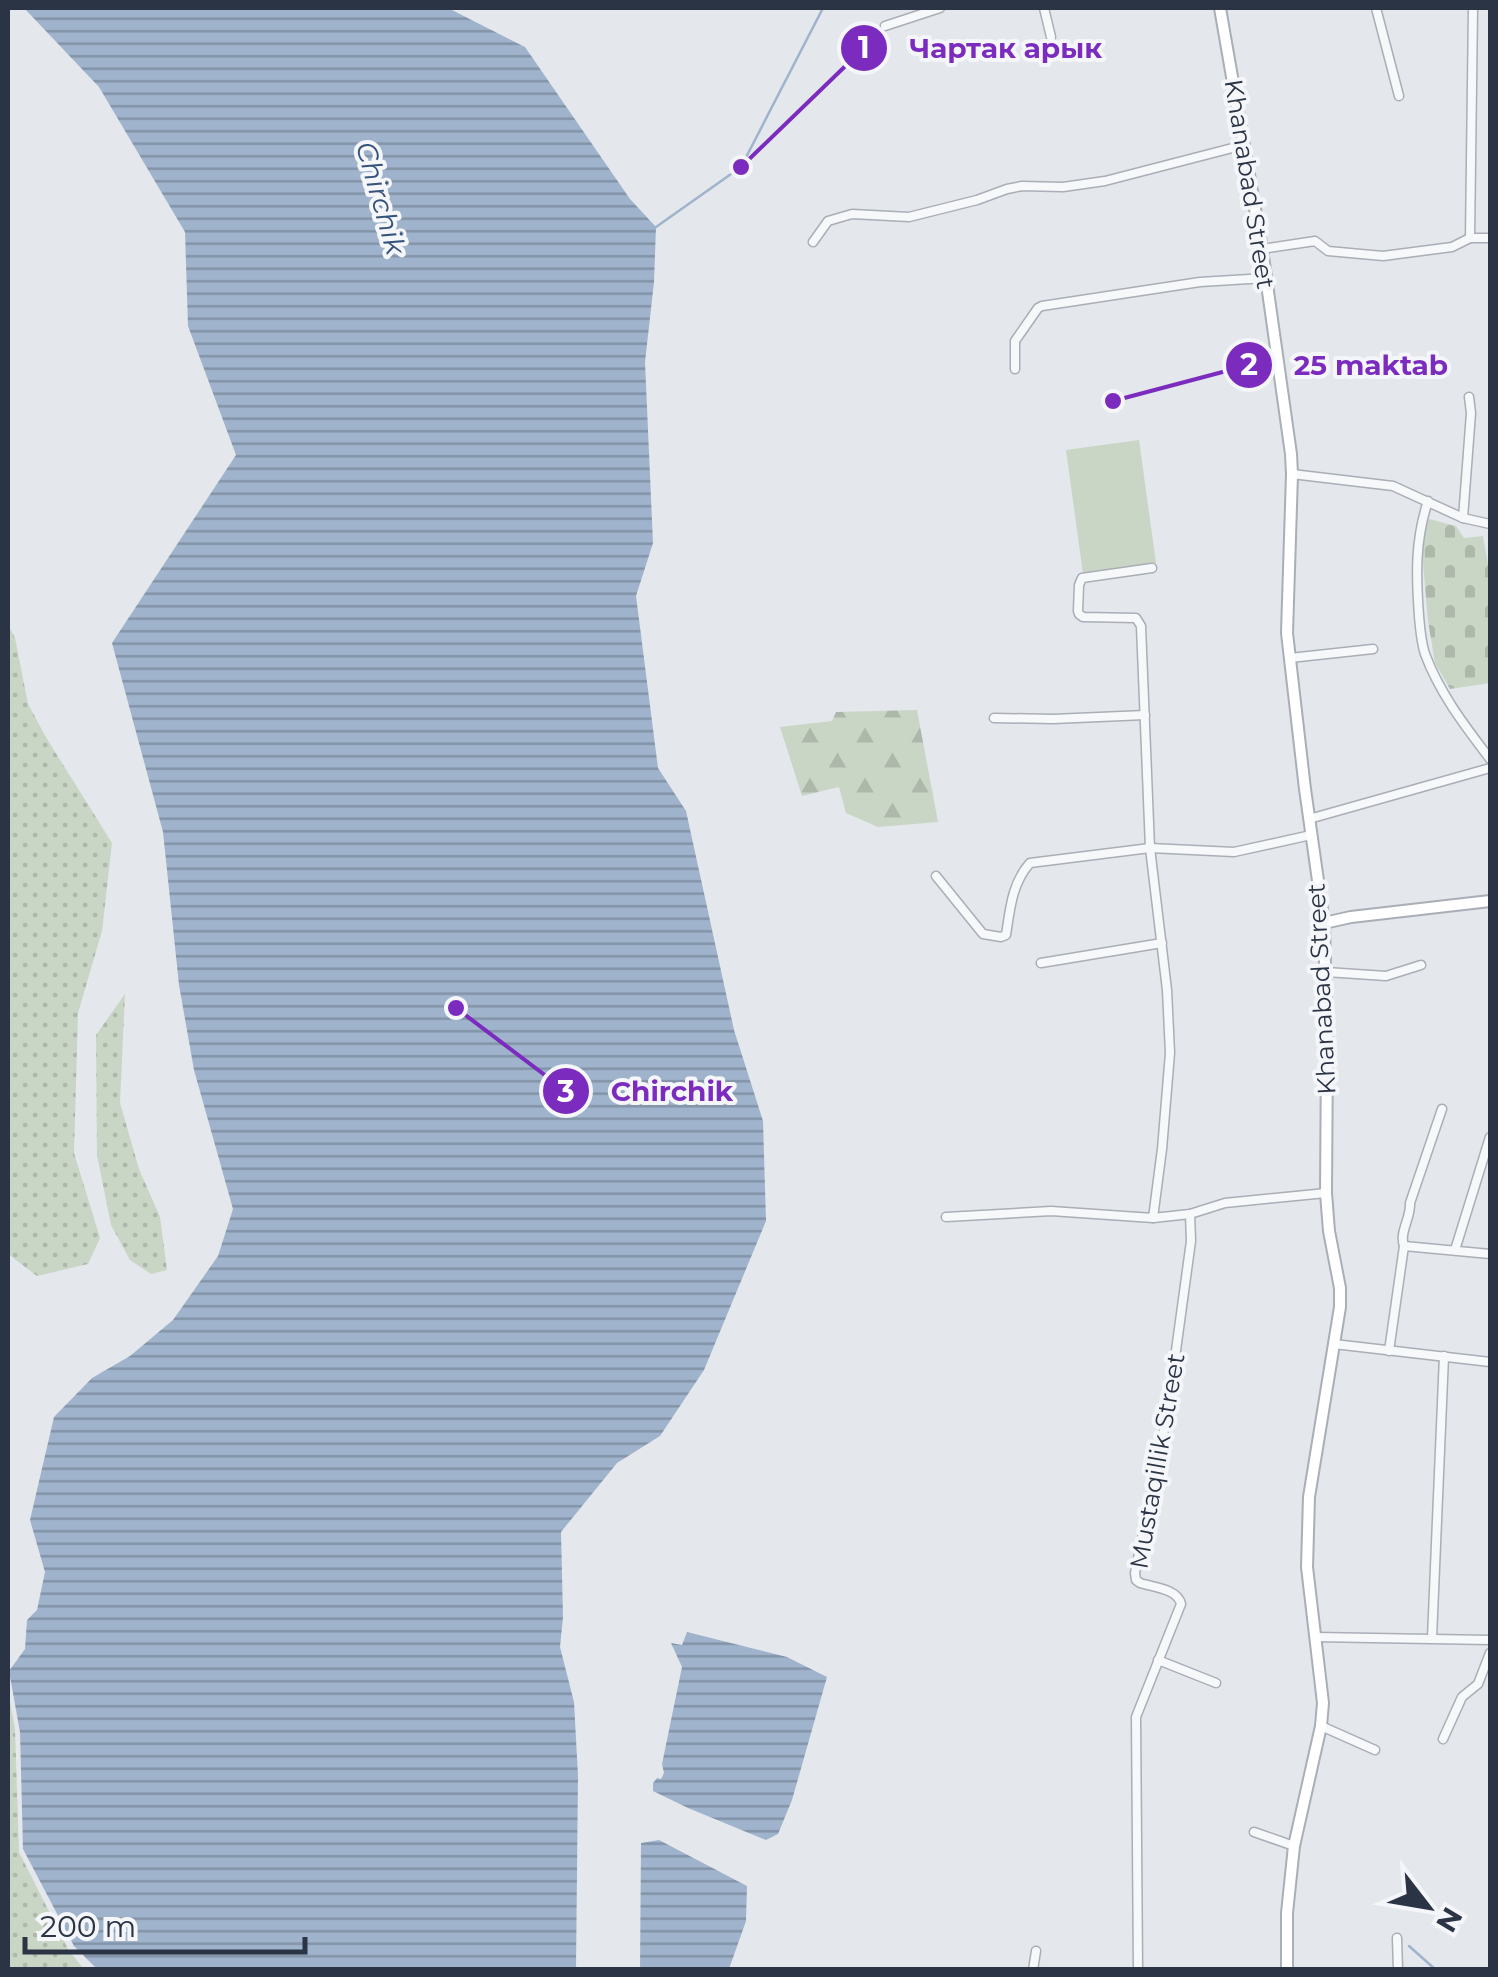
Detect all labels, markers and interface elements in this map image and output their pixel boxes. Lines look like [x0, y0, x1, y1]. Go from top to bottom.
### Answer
callout: Чартак арык [839, 19, 1122, 77]
text: 1 [858, 29, 870, 66]
text: Чартак арык [910, 31, 1102, 65]
street label: Khanabad Street [1219, 77, 1281, 291]
water label: Chirchik [349, 138, 414, 260]
callout: 25 maktab [1224, 336, 1468, 394]
text: 2 [1240, 346, 1258, 383]
text: 25 maktab [1294, 348, 1448, 382]
street label: Khanabad Street [1300, 882, 1342, 1096]
callout: Chirchik [541, 1062, 753, 1120]
text: 3 [556, 1073, 575, 1110]
text: Chirchik [611, 1074, 734, 1108]
street label: Mustaqillik Street [1123, 1351, 1191, 1571]
north arrow [1378, 1857, 1478, 1957]
scale bar [25, 1892, 305, 1954]
text: N [1429, 1901, 1470, 1938]
text: 200 m [40, 1908, 136, 1945]

